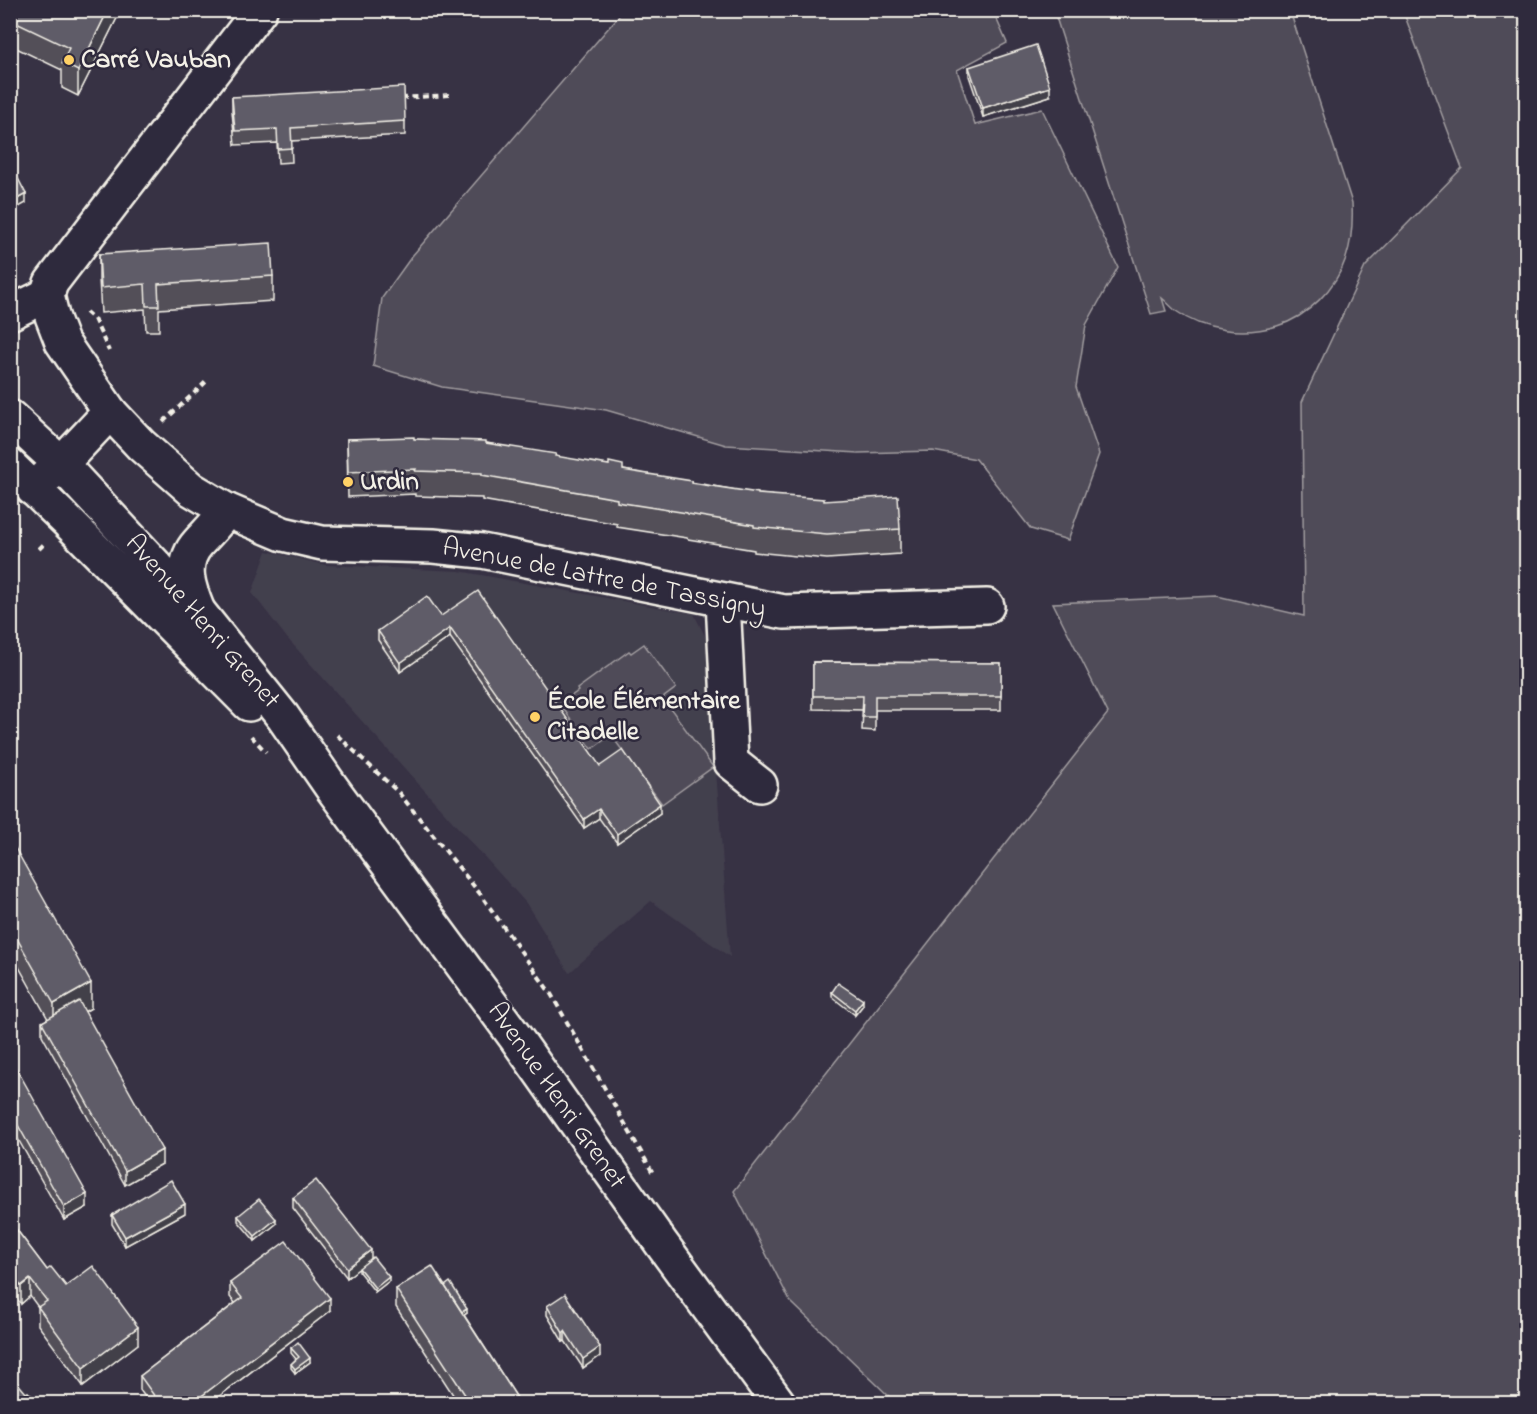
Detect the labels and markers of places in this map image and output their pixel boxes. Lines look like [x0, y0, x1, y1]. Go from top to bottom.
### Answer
place label: Carré Vauban [81, 41, 231, 80]
marker: Carré Vauban [62, 53, 76, 67]
place label: Urdin [360, 463, 419, 502]
marker: Urdin [341, 475, 355, 489]
place label: École Élémentaire Citadelle [547, 682, 741, 752]
marker: École Élémentaire Citadelle [528, 710, 542, 724]

